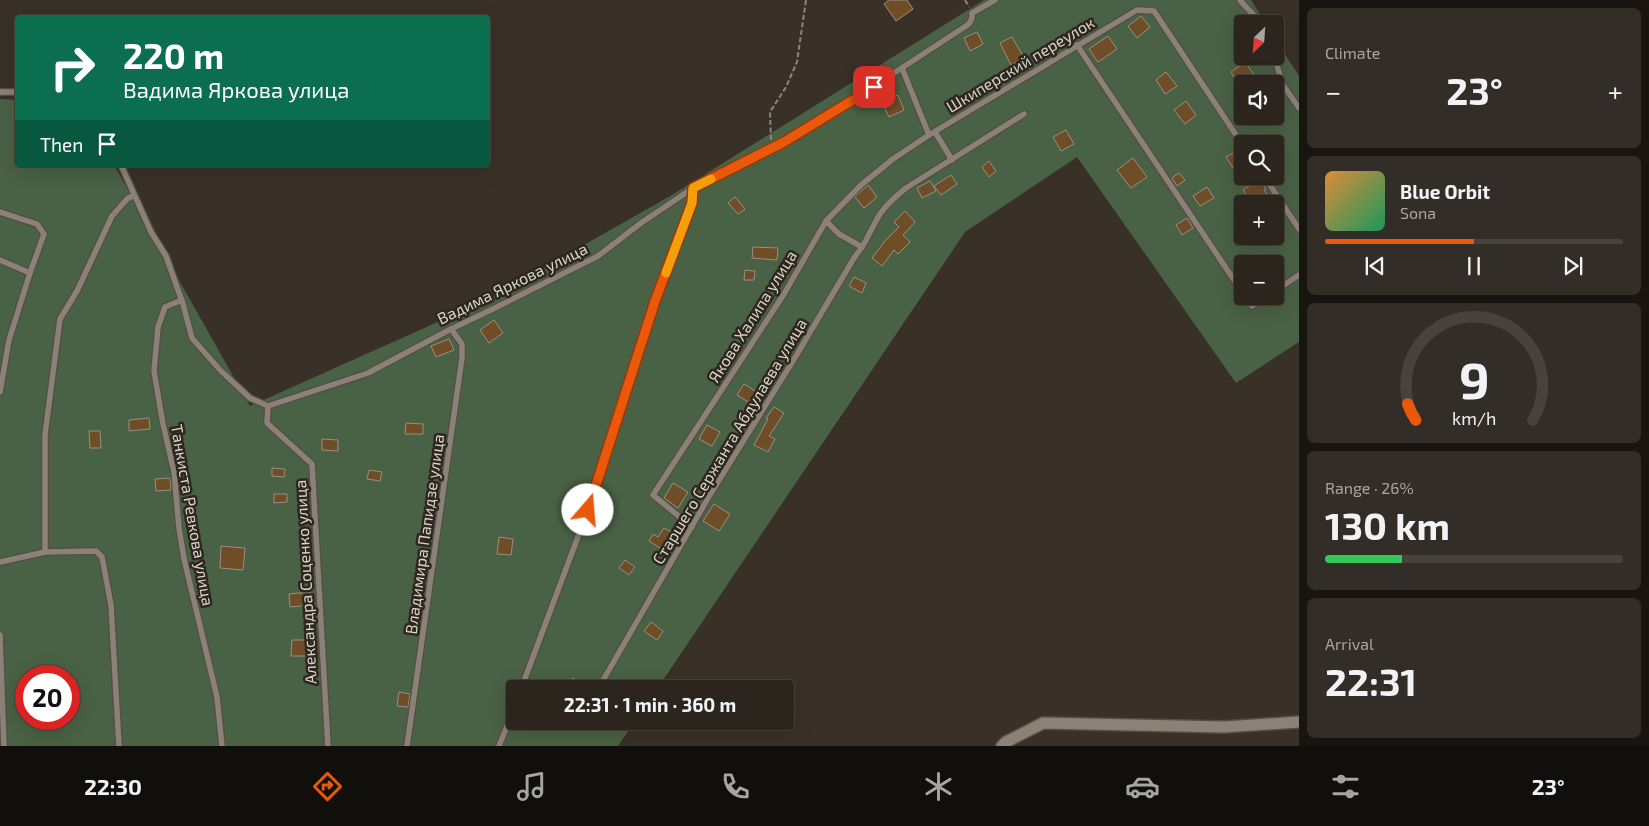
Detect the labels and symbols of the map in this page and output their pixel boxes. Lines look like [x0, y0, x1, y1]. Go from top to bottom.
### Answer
street label: Шкиперский переулок [943, 12, 1098, 117]
north arrow [1234, 15, 1284, 65]
pin [853, 66, 895, 108]
street label: Вадима Яркова улица [434, 238, 591, 329]
street label: Якова Халипа улица [704, 246, 801, 386]
street label: Старшего Сержанта Абдулаева улица [648, 315, 811, 568]
street label: Танкиста Ревкова улица [167, 423, 218, 607]
street label: Владимира Папидзе улица [401, 433, 448, 635]
street label: Александра Соценко улица [290, 479, 321, 685]
position arrow [561, 483, 613, 535]
speed limit sign: 20 [15, 665, 80, 730]

